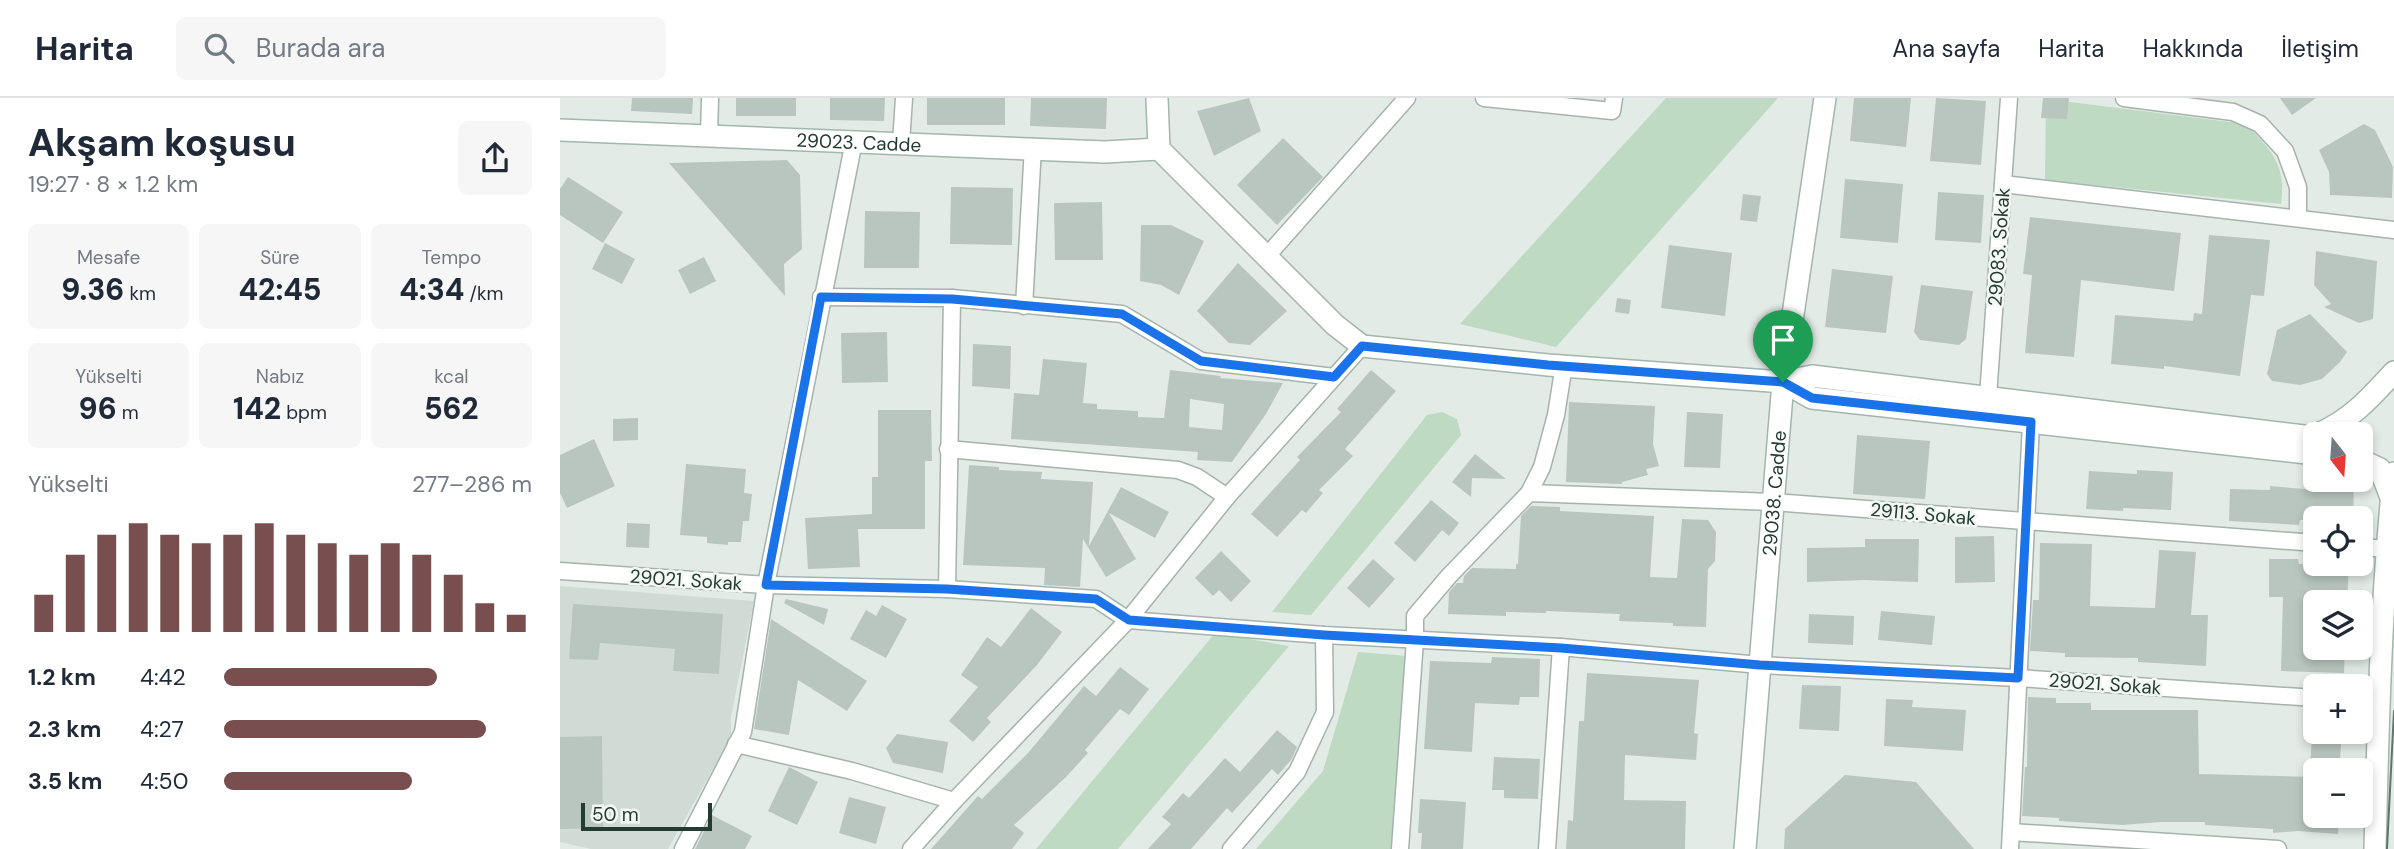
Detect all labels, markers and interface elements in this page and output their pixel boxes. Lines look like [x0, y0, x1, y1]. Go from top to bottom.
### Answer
search box [176, 17, 666, 80]
text: Harita [35, 27, 134, 70]
icon: search [200, 29, 238, 67]
text: Burada ara [256, 31, 385, 65]
text: Ana sayfa [1892, 33, 2000, 64]
text: Harita [2038, 33, 2104, 64]
text: Hakkında [2142, 33, 2243, 64]
text: İletişim [2281, 33, 2359, 64]
text: Akşam koşusu [28, 118, 296, 168]
button: share [458, 121, 532, 195]
street label: 29023. Cadde [796, 127, 922, 157]
text: 19:27 · 8 × 1.2 km [28, 169, 198, 199]
street label: 29083. Sokak [1982, 186, 2016, 307]
text: Mesafe [77, 245, 140, 270]
text: Süre [260, 245, 300, 270]
text: Tempo [421, 245, 481, 270]
text: 9.36 [61, 270, 124, 309]
text: 42:45 [238, 270, 322, 309]
text: 4:34 [399, 270, 464, 309]
text: km [124, 281, 156, 306]
text: /km [464, 281, 503, 306]
pin [1753, 310, 1813, 382]
icon: arrive [1764, 321, 1802, 359]
text: Yükselti [75, 364, 142, 389]
text: Nabız [256, 364, 304, 389]
text: kcal [434, 364, 468, 389]
text: 96 [79, 389, 117, 428]
text: 142 [233, 389, 281, 428]
text: 562 [424, 389, 479, 428]
text: m [117, 400, 139, 425]
text: bpm [281, 400, 327, 425]
north arrow [2303, 422, 2373, 492]
map controls [2303, 422, 2373, 828]
street label: 29038. Cadde [1756, 429, 1792, 557]
text: Yükselti [28, 469, 109, 499]
text: 277–286 m [412, 469, 532, 499]
street label: 29113. Sokak [1869, 497, 1977, 531]
button: locate [2303, 506, 2373, 576]
street label: 29021. Sokak [629, 564, 744, 596]
button: layers [2303, 590, 2373, 660]
text: 1.2 km [28, 662, 96, 692]
text: 4:42 [140, 662, 186, 692]
street label: 29021. Sokak [2048, 668, 2163, 700]
button: + [2303, 674, 2373, 744]
text: 2.3 km [28, 714, 101, 744]
text: 4:27 [140, 714, 184, 744]
button: − [2303, 758, 2373, 828]
text: 3.5 km [28, 766, 102, 796]
text: 4:50 [140, 766, 188, 796]
scale bar [581, 800, 712, 832]
text: 50 m [592, 802, 639, 827]

